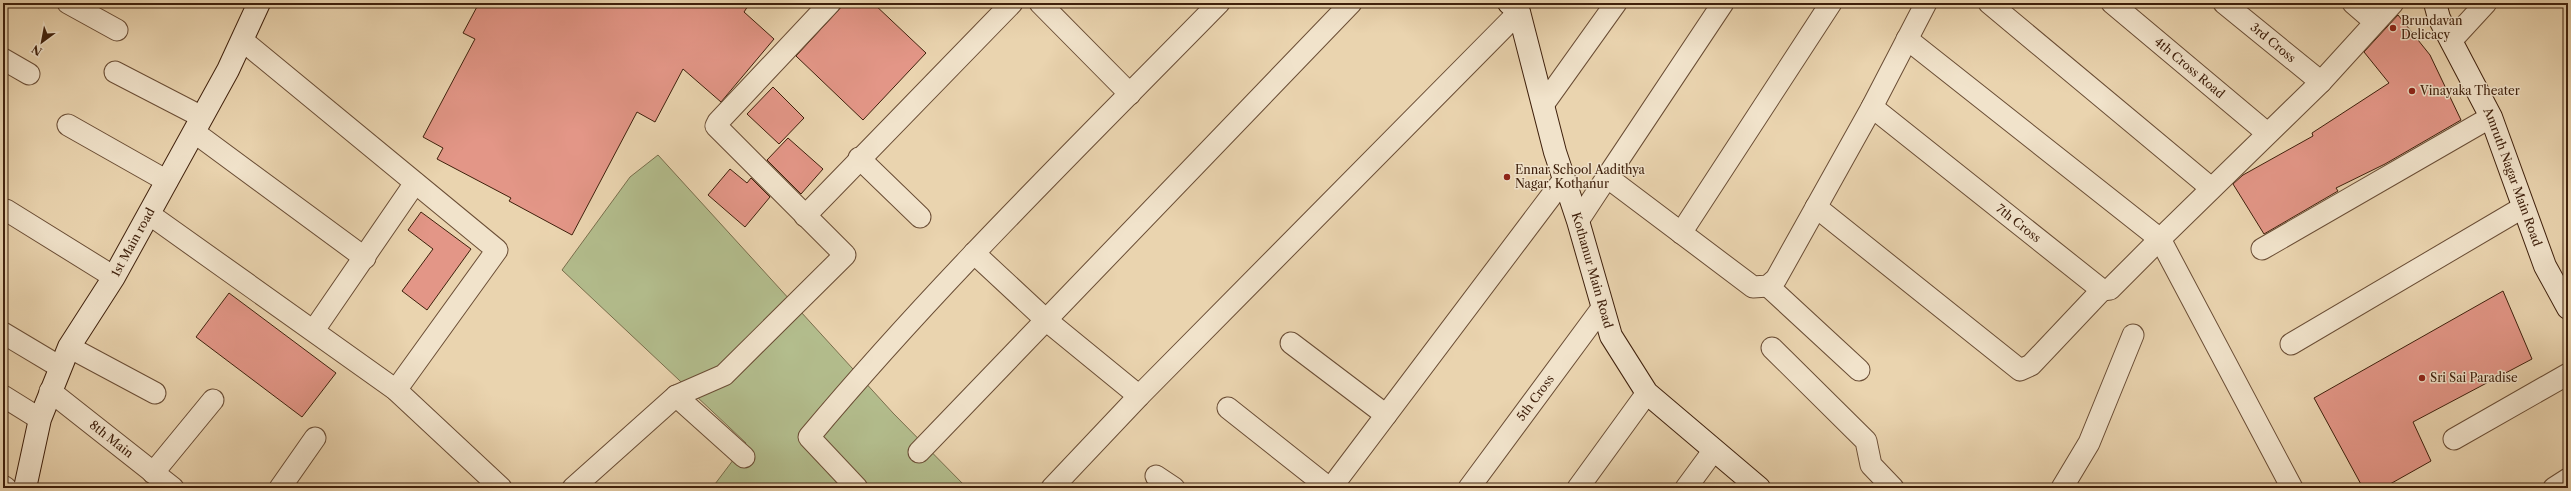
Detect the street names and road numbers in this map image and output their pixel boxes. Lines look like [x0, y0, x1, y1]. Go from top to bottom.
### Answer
street label: 3rd Cross [2247, 20, 2299, 65]
street label: 4th Cross Road [2152, 34, 2228, 102]
street label: Amruth Nagar Main Road [2480, 104, 2545, 249]
street label: 7th Cross [1993, 201, 2044, 245]
street label: 1st Main road [108, 204, 158, 279]
street label: Kothanur Main Road [1569, 210, 1617, 330]
street label: 5th Cross [1513, 372, 1557, 424]
street label: 8th Main [87, 417, 137, 461]

